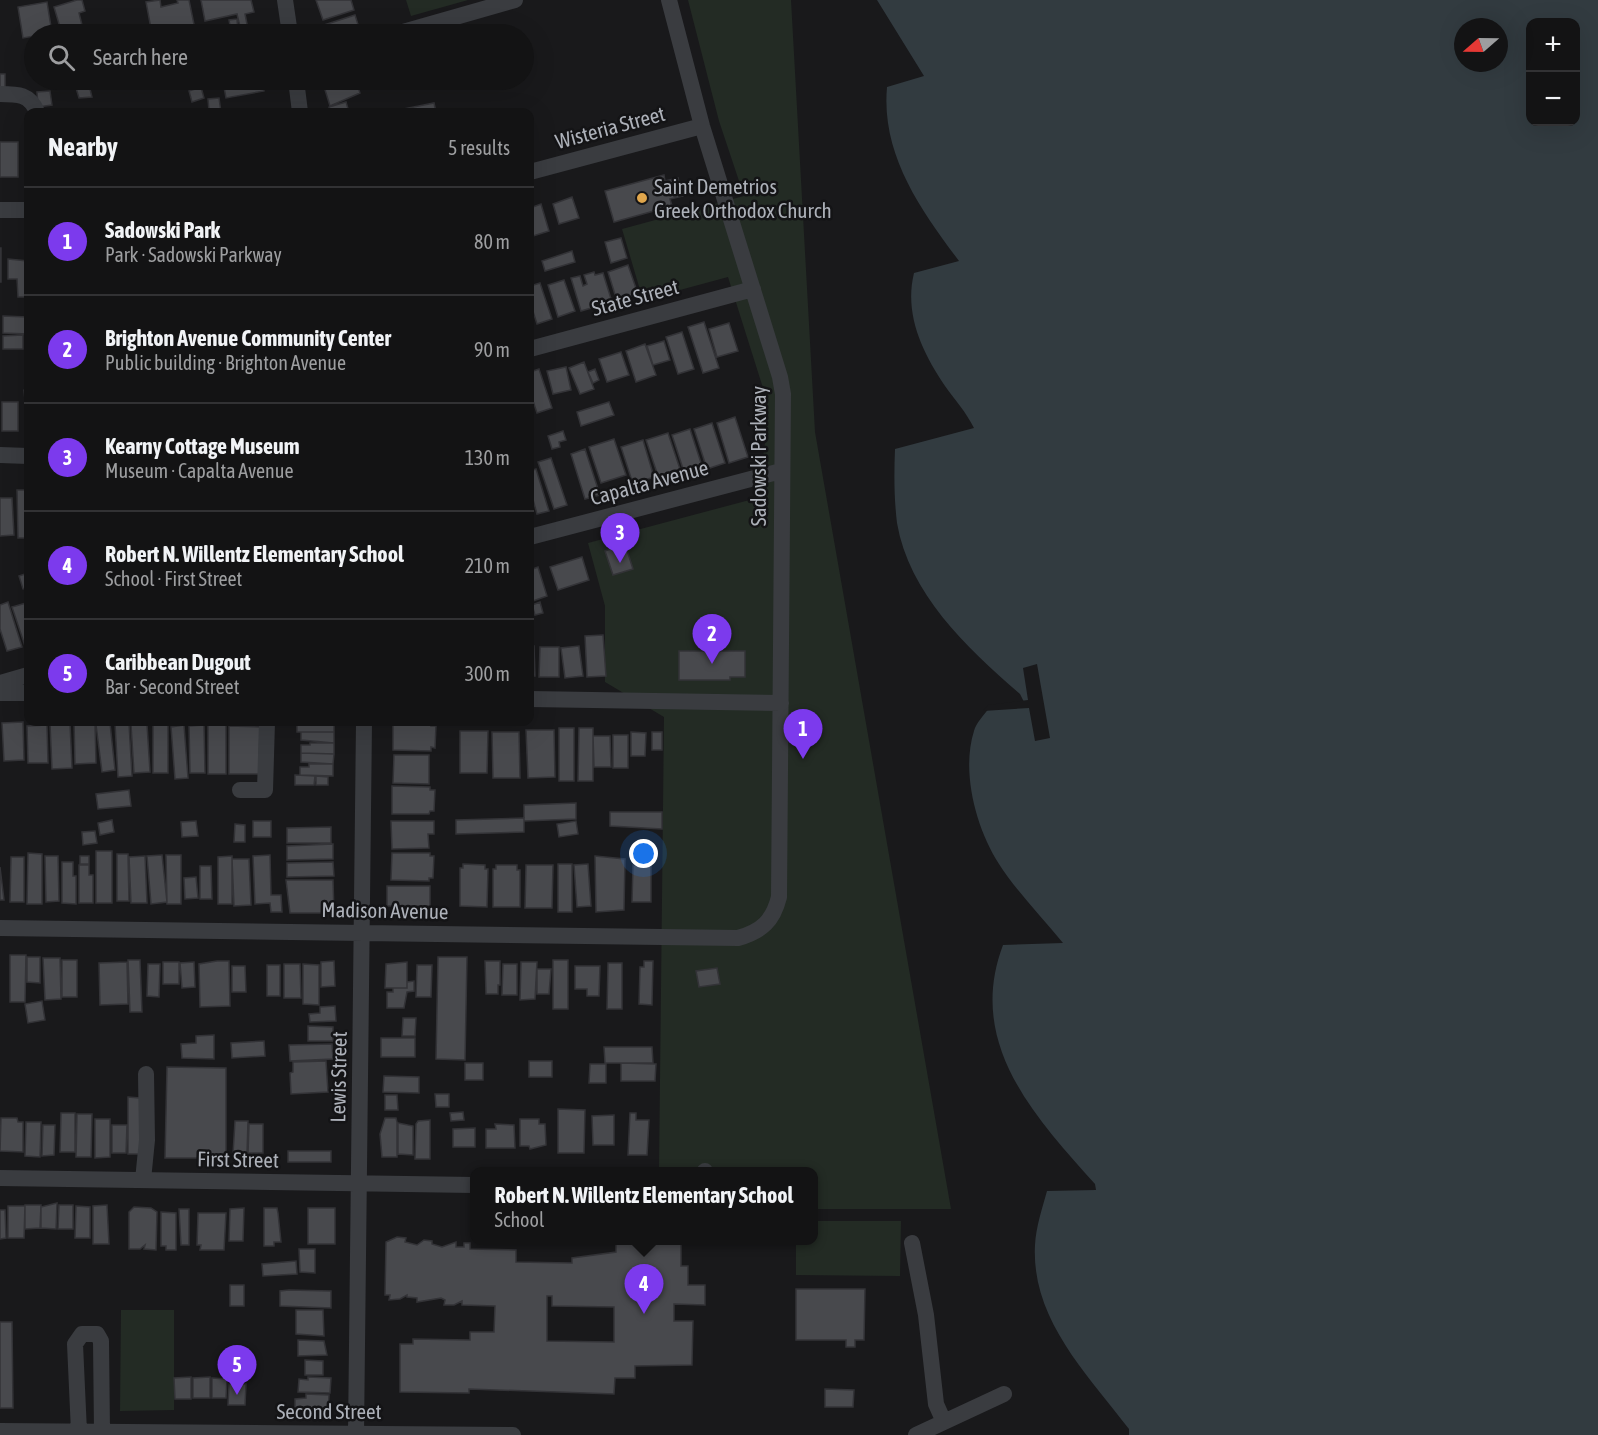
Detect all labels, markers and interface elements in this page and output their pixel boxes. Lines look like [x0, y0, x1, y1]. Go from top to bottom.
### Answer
north arrow [1454, 18, 1508, 72]
map controls [1526, 18, 1580, 126]
button: + [1526, 18, 1580, 72]
search box [24, 24, 534, 90]
icon: search [45, 41, 78, 74]
text: Search here [93, 44, 188, 70]
button: − [1526, 72, 1580, 126]
street label: Wisteria Street [553, 101, 667, 153]
text: Nearby [48, 132, 118, 162]
text: 5 results [448, 136, 510, 159]
place label: Saint Demetrios Greek Orthodox Church [654, 174, 832, 222]
marker: Saint Demetrios Greek Orthodox Church [635, 191, 649, 205]
text: Sadowski Park [105, 217, 220, 243]
text: 1 [63, 230, 72, 253]
text: 80 m [474, 230, 510, 253]
text: Park · Sadowski Parkway [105, 243, 282, 266]
street label: State Street [589, 274, 681, 320]
text: Brighton Avenue Community Center [105, 325, 391, 351]
text: 2 [63, 338, 72, 361]
text: 90 m [474, 338, 510, 361]
text: Public building · Brighton Avenue [105, 351, 346, 374]
street label: Sadowski Parkway [746, 386, 770, 526]
text: Kearny Cottage Museum [105, 433, 300, 459]
text: 3 [63, 446, 72, 469]
text: 130 m [465, 446, 510, 469]
street label: Capalta Avenue [587, 455, 711, 509]
text: Museum · Capalta Avenue [105, 459, 294, 482]
pin: 3 [600, 514, 640, 563]
text: Robert N. Willentz Elementary School [105, 541, 404, 567]
text: 4 [63, 554, 72, 577]
text: 210 m [465, 554, 510, 577]
text: School · First Street [105, 567, 242, 590]
pin: 2 [692, 614, 732, 664]
text: Caribbean Dugout [105, 649, 251, 675]
text: 5 [63, 662, 72, 685]
text: 300 m [465, 662, 510, 685]
text: Bar · Second Street [105, 675, 239, 698]
pin: 1 [784, 710, 822, 759]
your location [629, 839, 658, 868]
street label: Madison Avenue [321, 897, 449, 923]
street label: Lewis Street [325, 1031, 351, 1123]
street label: First Street [197, 1146, 279, 1172]
popup [470, 1167, 818, 1245]
text: Robert N. Willentz Elementary School [495, 1182, 793, 1208]
text: School [495, 1208, 544, 1231]
pin: 4 [624, 1264, 664, 1314]
pin: 5 [218, 1346, 256, 1395]
street label: Second Street [277, 1399, 381, 1423]

